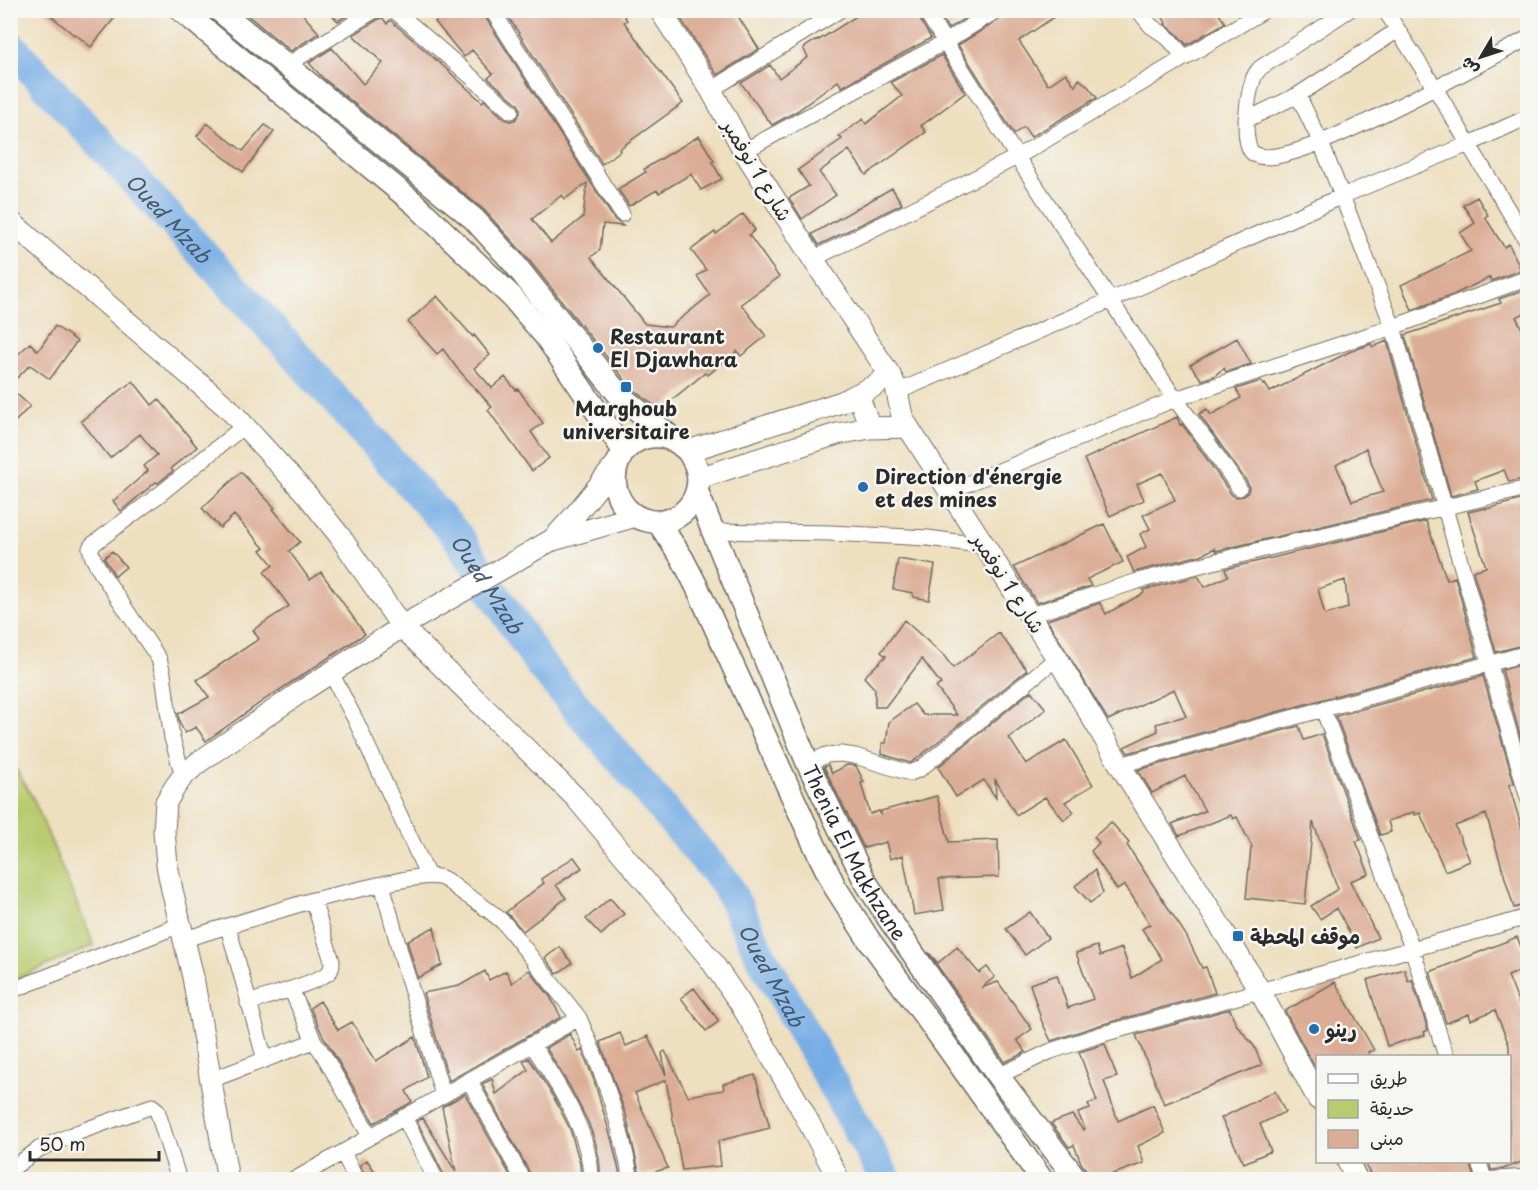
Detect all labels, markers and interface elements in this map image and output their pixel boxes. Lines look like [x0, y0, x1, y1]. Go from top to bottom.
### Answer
north arrow [1451, 27, 1511, 87]
text: ش [1454, 53, 1483, 81]
street label: شارع 1 نوفمبر [715, 112, 800, 227]
water label: Oued Mzab [119, 165, 220, 271]
place label: Restaurant El Djawhara [610, 321, 738, 374]
marker: Restaurant El Djawhara [591, 341, 605, 355]
marker: Marghoub universitaire [619, 380, 633, 394]
place label: Marghoub universitaire [562, 393, 690, 446]
place label: Direction d'énergie et des mines [875, 461, 1062, 514]
marker: Direction d'énergie et des mines [856, 480, 870, 494]
street label: شارع 1 نوفمبر [964, 525, 1053, 639]
water label: Oued Mzab [444, 527, 532, 641]
street label: Thenia El Makhzane [795, 759, 915, 947]
water label: Oued Mzab [731, 918, 814, 1033]
place label: موقف المحطة [1250, 921, 1360, 951]
marker: موقف المحطة [1231, 929, 1245, 943]
place label: رينو [1324, 1014, 1357, 1044]
marker: رينو [1307, 1022, 1321, 1036]
legend [1316, 1055, 1511, 1163]
text: طريق [1370, 1064, 1408, 1091]
text: حديقة [1370, 1094, 1414, 1121]
scale bar [30, 1124, 159, 1162]
text: مبنى [1370, 1124, 1404, 1151]
text: 50 m [39, 1130, 86, 1157]

